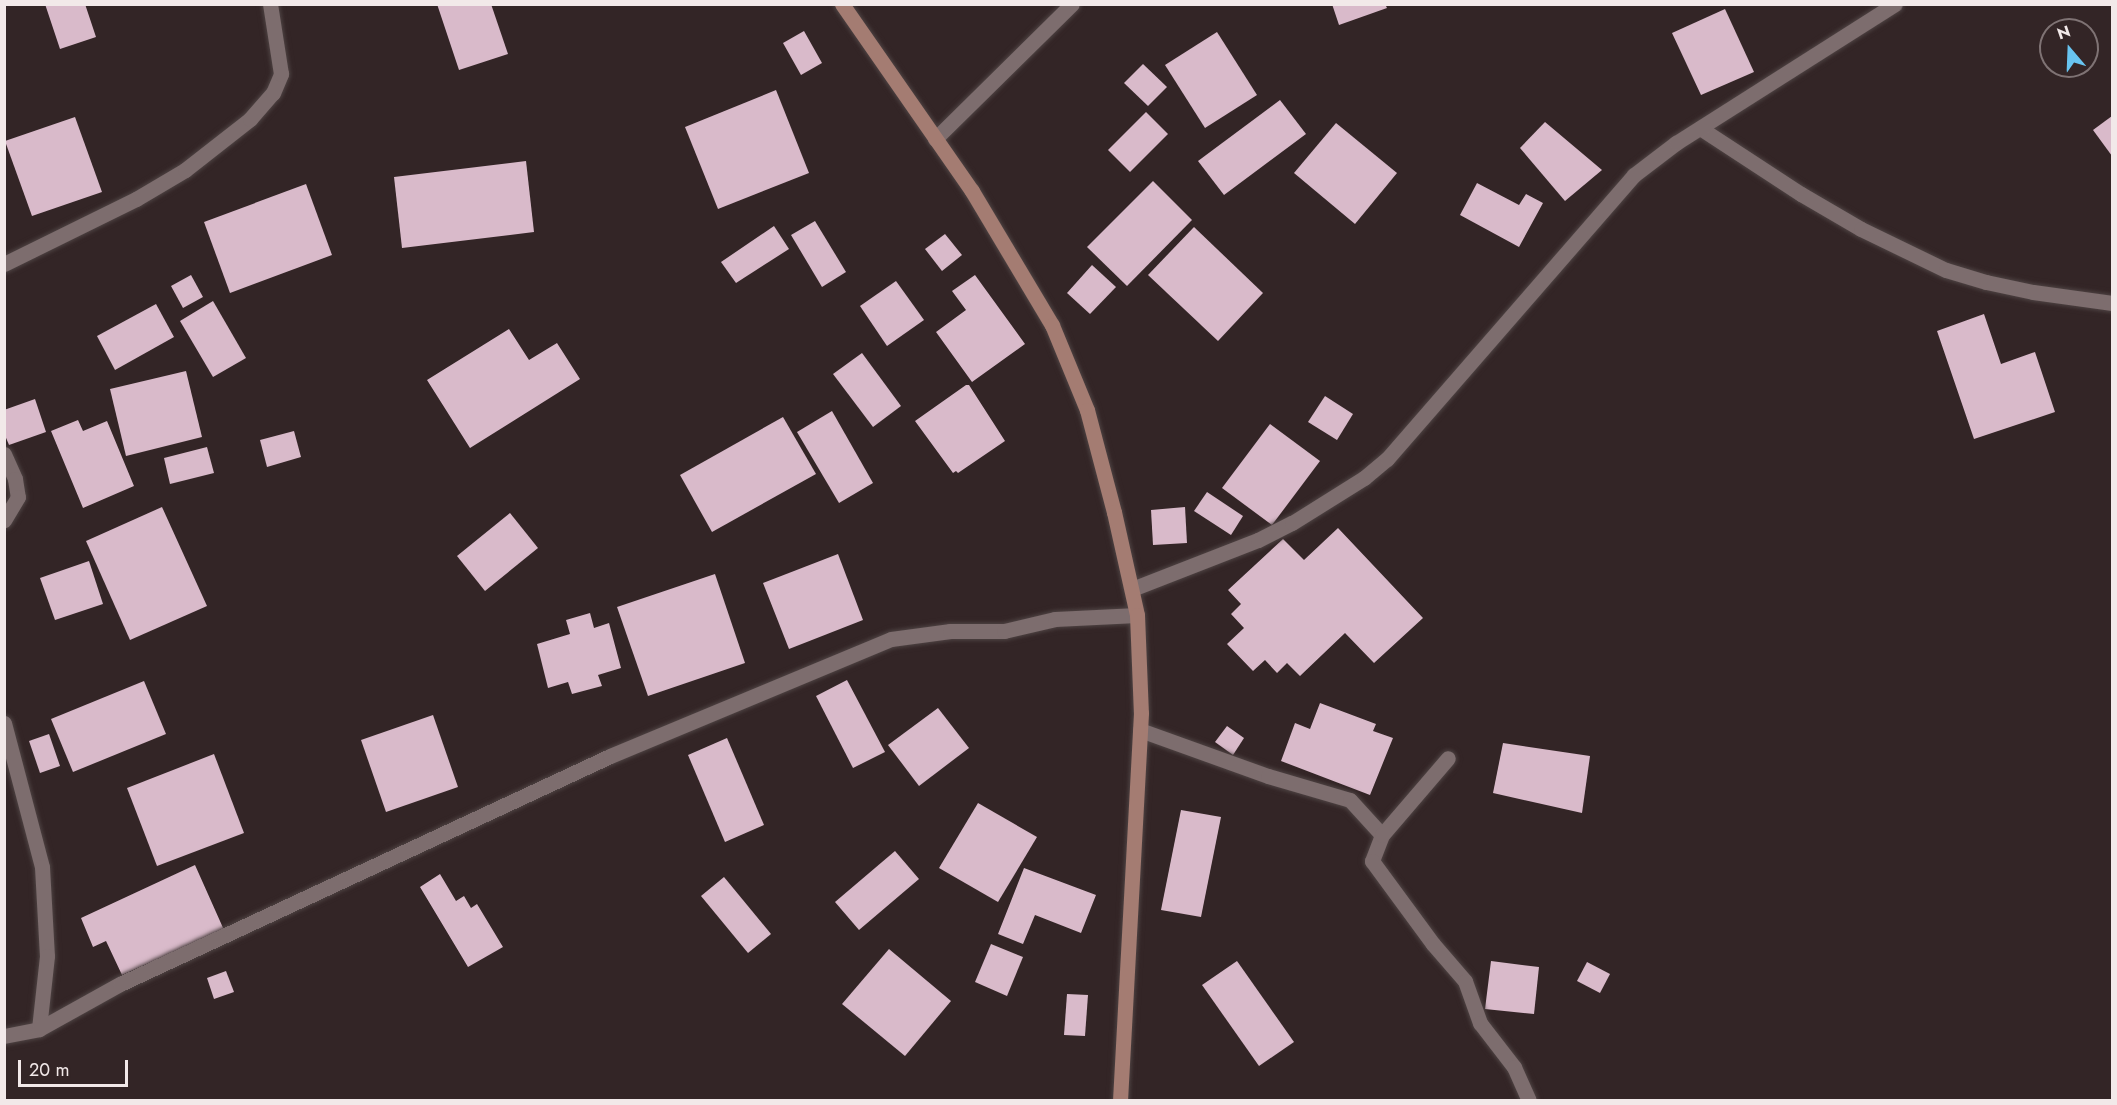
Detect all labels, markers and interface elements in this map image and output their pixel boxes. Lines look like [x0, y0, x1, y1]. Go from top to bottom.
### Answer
north arrow [2039, 18, 2099, 78]
text: N [2054, 19, 2073, 45]
scale bar [21, 1048, 130, 1086]
text: 20 m [29, 1057, 69, 1083]

